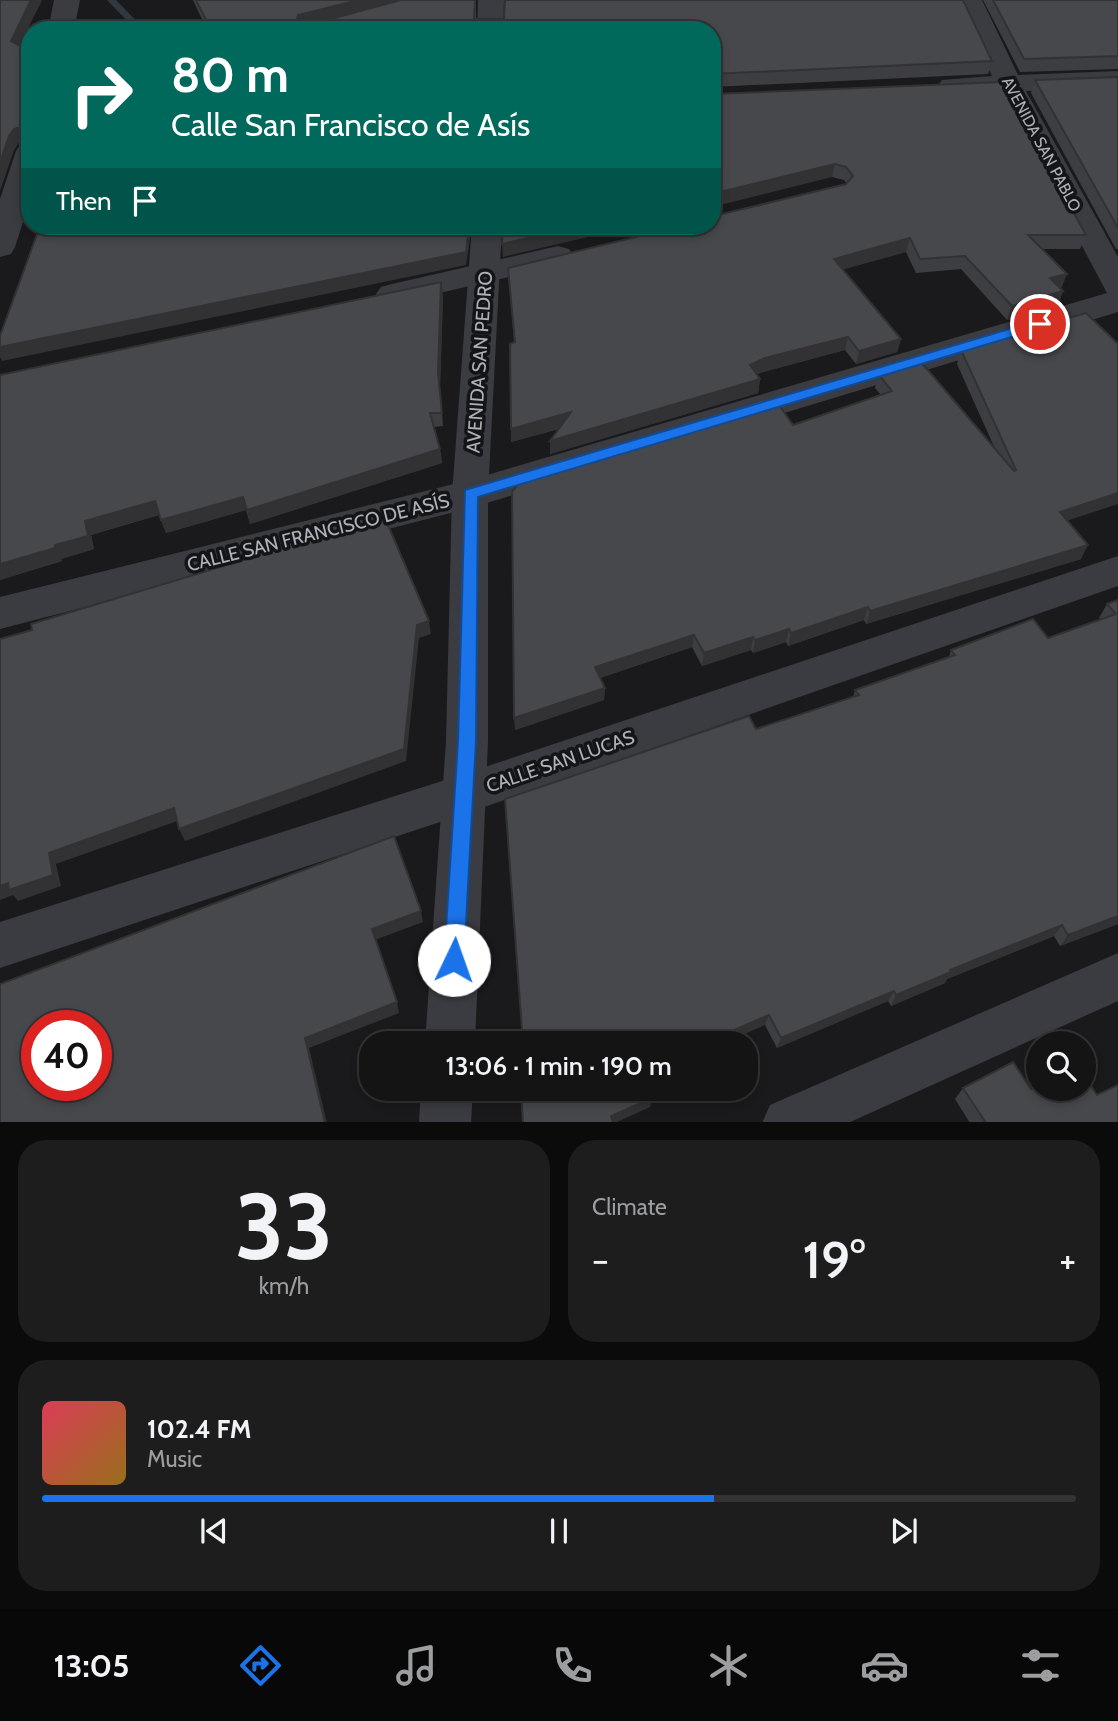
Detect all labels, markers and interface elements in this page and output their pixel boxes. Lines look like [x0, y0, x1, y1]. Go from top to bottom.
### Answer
text: 80 m [171, 45, 289, 104]
icon: right [56, 49, 147, 140]
street label: AVENIDA SAN PABLO [998, 74, 1085, 215]
text: Calle San Francisco de Asís [171, 105, 530, 144]
icon: arrive [126, 182, 164, 220]
text: Then [56, 185, 112, 217]
street label: AVENIDA SAN PEDRO [462, 270, 497, 454]
pin [1010, 294, 1070, 354]
icon: arrive [1021, 305, 1059, 343]
street label: CALLE SAN FRANCISCO DE ASÍS [184, 488, 452, 576]
street label: CALLE SAN LUCAS [483, 725, 637, 798]
position arrow [417, 923, 491, 997]
speed limit sign: 40 [21, 1010, 112, 1101]
map controls [1026, 1031, 1096, 1101]
button: search [1026, 1031, 1096, 1101]
text: 13:06 · 1 min · 190 m [445, 1050, 672, 1082]
text: 33 [235, 1171, 333, 1282]
text: Climate [592, 1193, 667, 1221]
text: 19° [803, 1228, 865, 1291]
text: − [592, 1236, 609, 1283]
text: + [1059, 1236, 1076, 1283]
text: km/h [259, 1272, 309, 1300]
text: 102.4 FM [147, 1413, 251, 1445]
text: Music [147, 1445, 202, 1473]
icon: previous [195, 1512, 233, 1550]
icon: pause [540, 1512, 578, 1550]
icon: next [885, 1512, 923, 1550]
icon: directions [236, 1641, 285, 1690]
icon: music [392, 1641, 441, 1690]
icon: phone [548, 1641, 597, 1690]
icon: climate [704, 1641, 753, 1690]
icon: car [860, 1641, 909, 1690]
icon: filters [1016, 1641, 1065, 1690]
text: 13:05 [53, 1646, 129, 1685]

